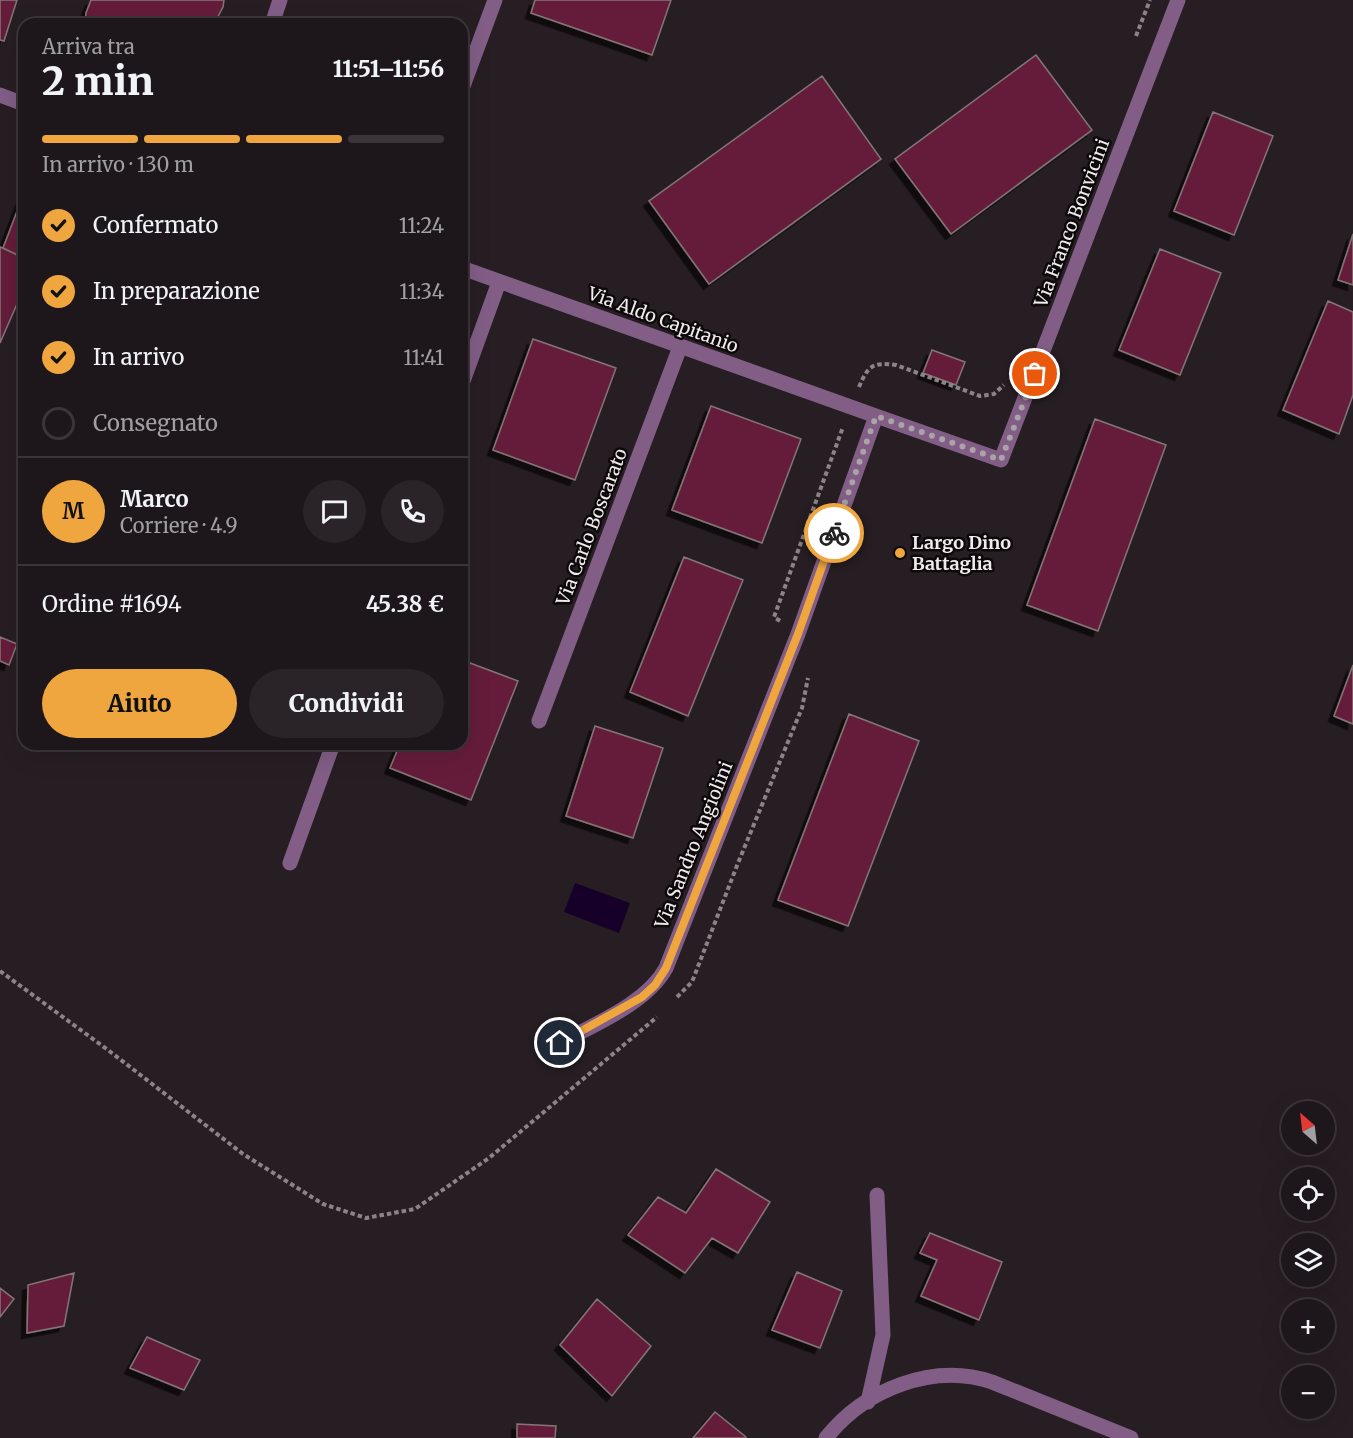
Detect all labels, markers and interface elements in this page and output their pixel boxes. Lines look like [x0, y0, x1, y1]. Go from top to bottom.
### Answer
text: Arriva tra [42, 34, 135, 59]
text: 11:51–11:56 [333, 55, 444, 83]
text: 2 min [42, 57, 154, 106]
street label: Via Franco Bonvicini [1028, 135, 1114, 311]
text: In arrivo · 130 m [42, 152, 194, 177]
icon: check [42, 209, 75, 242]
text: Confermato [93, 211, 218, 239]
text: 11:24 [399, 213, 444, 238]
icon: check [42, 275, 75, 308]
text: In preparazione [93, 277, 260, 305]
text: 11:34 [399, 279, 444, 304]
street label: Via Aldo Capitanio [584, 281, 742, 357]
icon: check [42, 341, 75, 374]
text: In arrivo [93, 343, 184, 371]
text: 11:41 [403, 345, 444, 370]
pin [1009, 348, 1060, 399]
icon: bag [1018, 357, 1051, 390]
text: Consegnato [93, 409, 218, 437]
street label: Via Carlo Boscarato [551, 445, 632, 609]
button: chat [303, 480, 366, 543]
button: phone [381, 480, 444, 543]
text: Marco [120, 485, 189, 513]
text: M [62, 497, 85, 525]
courier [804, 503, 864, 563]
text: Corriere · 4.9 [120, 513, 238, 538]
icon: bike [818, 517, 851, 550]
place label: Largo Dino Battaglia [912, 531, 1011, 575]
marker: Largo Dino Battaglia [893, 546, 907, 560]
text: Ordine #1694 [42, 590, 182, 618]
text: 45.38 € [366, 590, 444, 618]
button: Aiuto [42, 669, 237, 738]
button: Condividi [249, 669, 444, 738]
street label: Via Sandro Angiolini [649, 758, 738, 933]
pin [534, 1017, 585, 1068]
icon: home [543, 1026, 576, 1059]
north arrow [1281, 1101, 1335, 1155]
map controls [1281, 1101, 1335, 1419]
button: locate [1281, 1167, 1335, 1221]
button: layers [1281, 1233, 1335, 1287]
button: + [1281, 1299, 1335, 1353]
button: − [1281, 1365, 1335, 1419]

